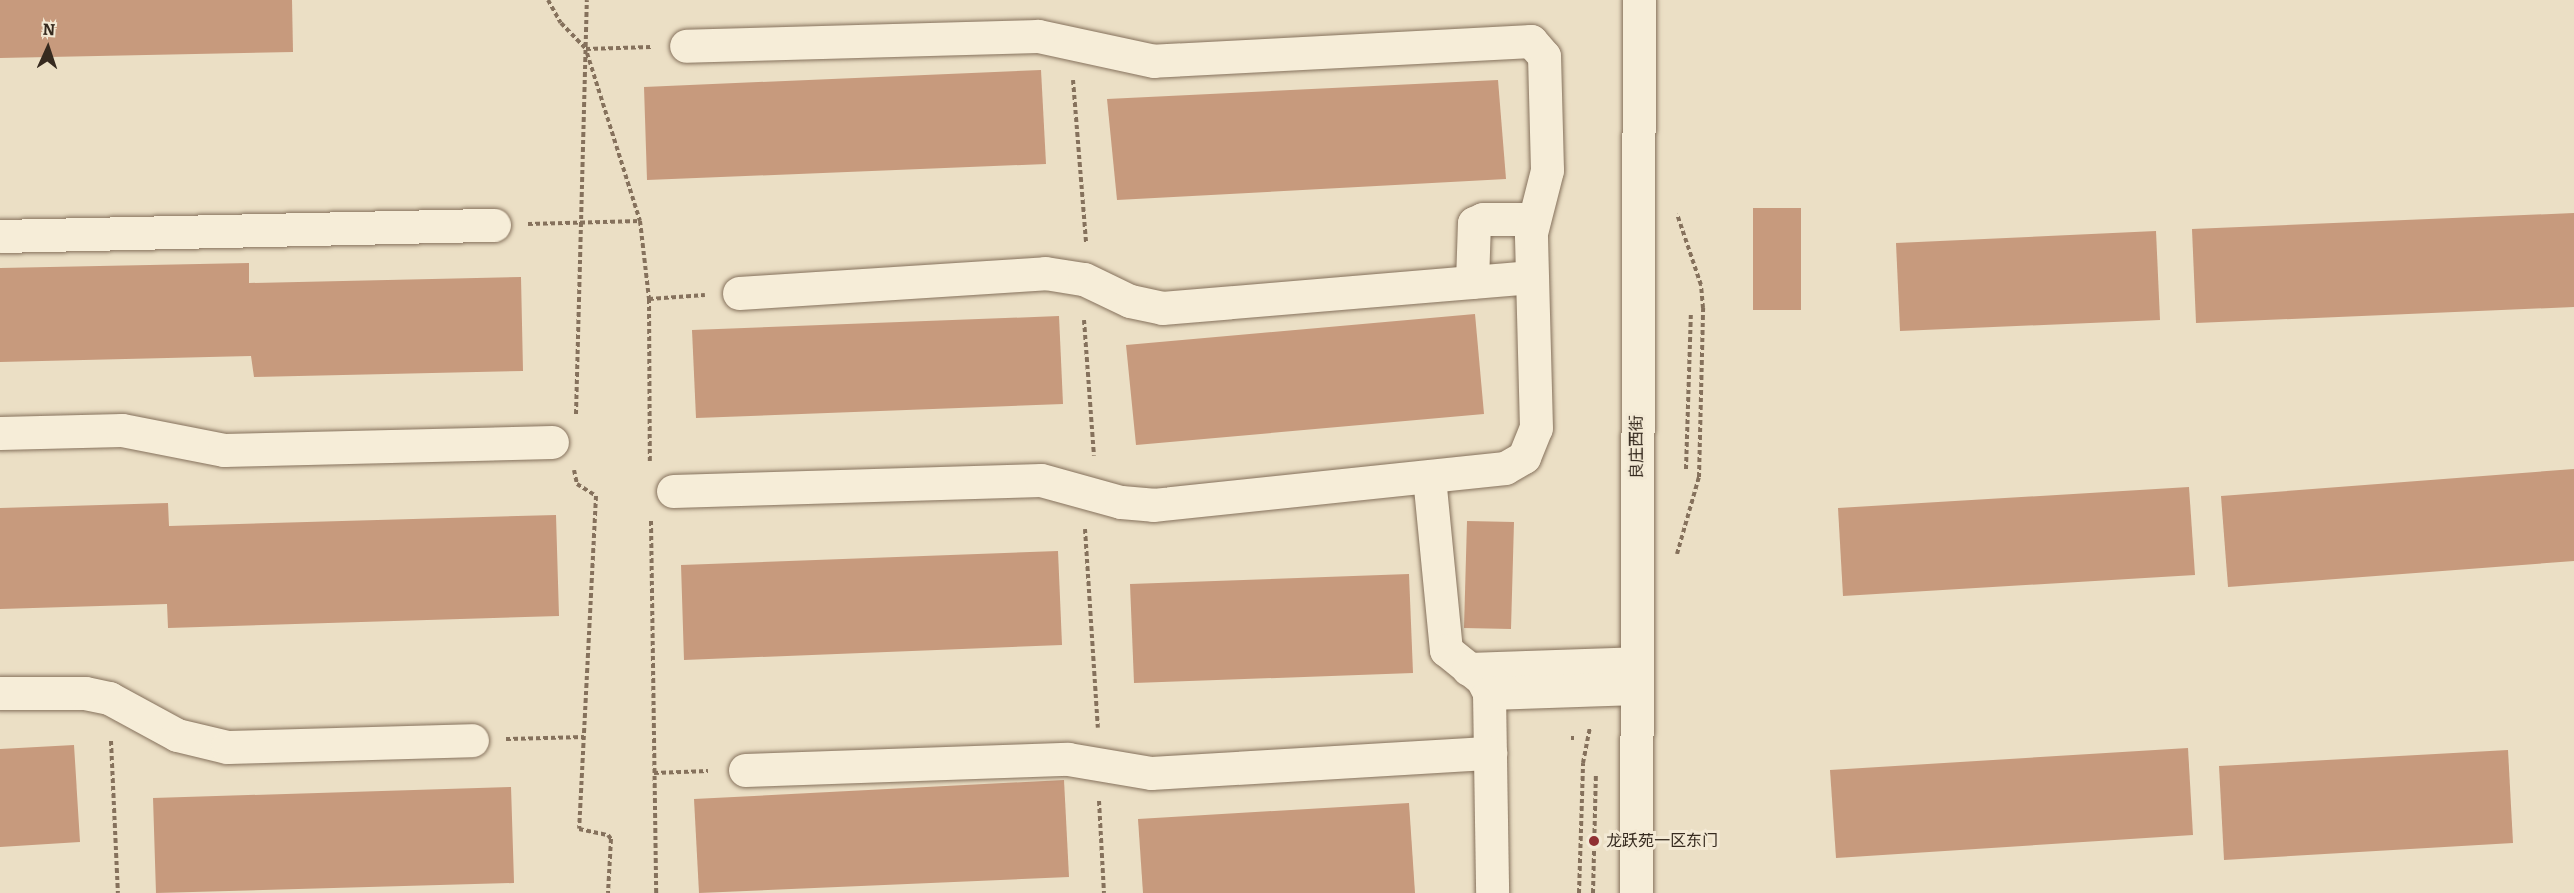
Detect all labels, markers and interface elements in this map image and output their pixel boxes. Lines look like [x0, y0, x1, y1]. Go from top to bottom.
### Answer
north arrow [18, 18, 78, 78]
text: N [42, 20, 56, 39]
street label: 良庄西街 [1627, 415, 1647, 479]
place label: 龙跃苑一区东门 [1606, 831, 1718, 851]
marker: 龙跃苑一区东门 [1587, 834, 1601, 848]

